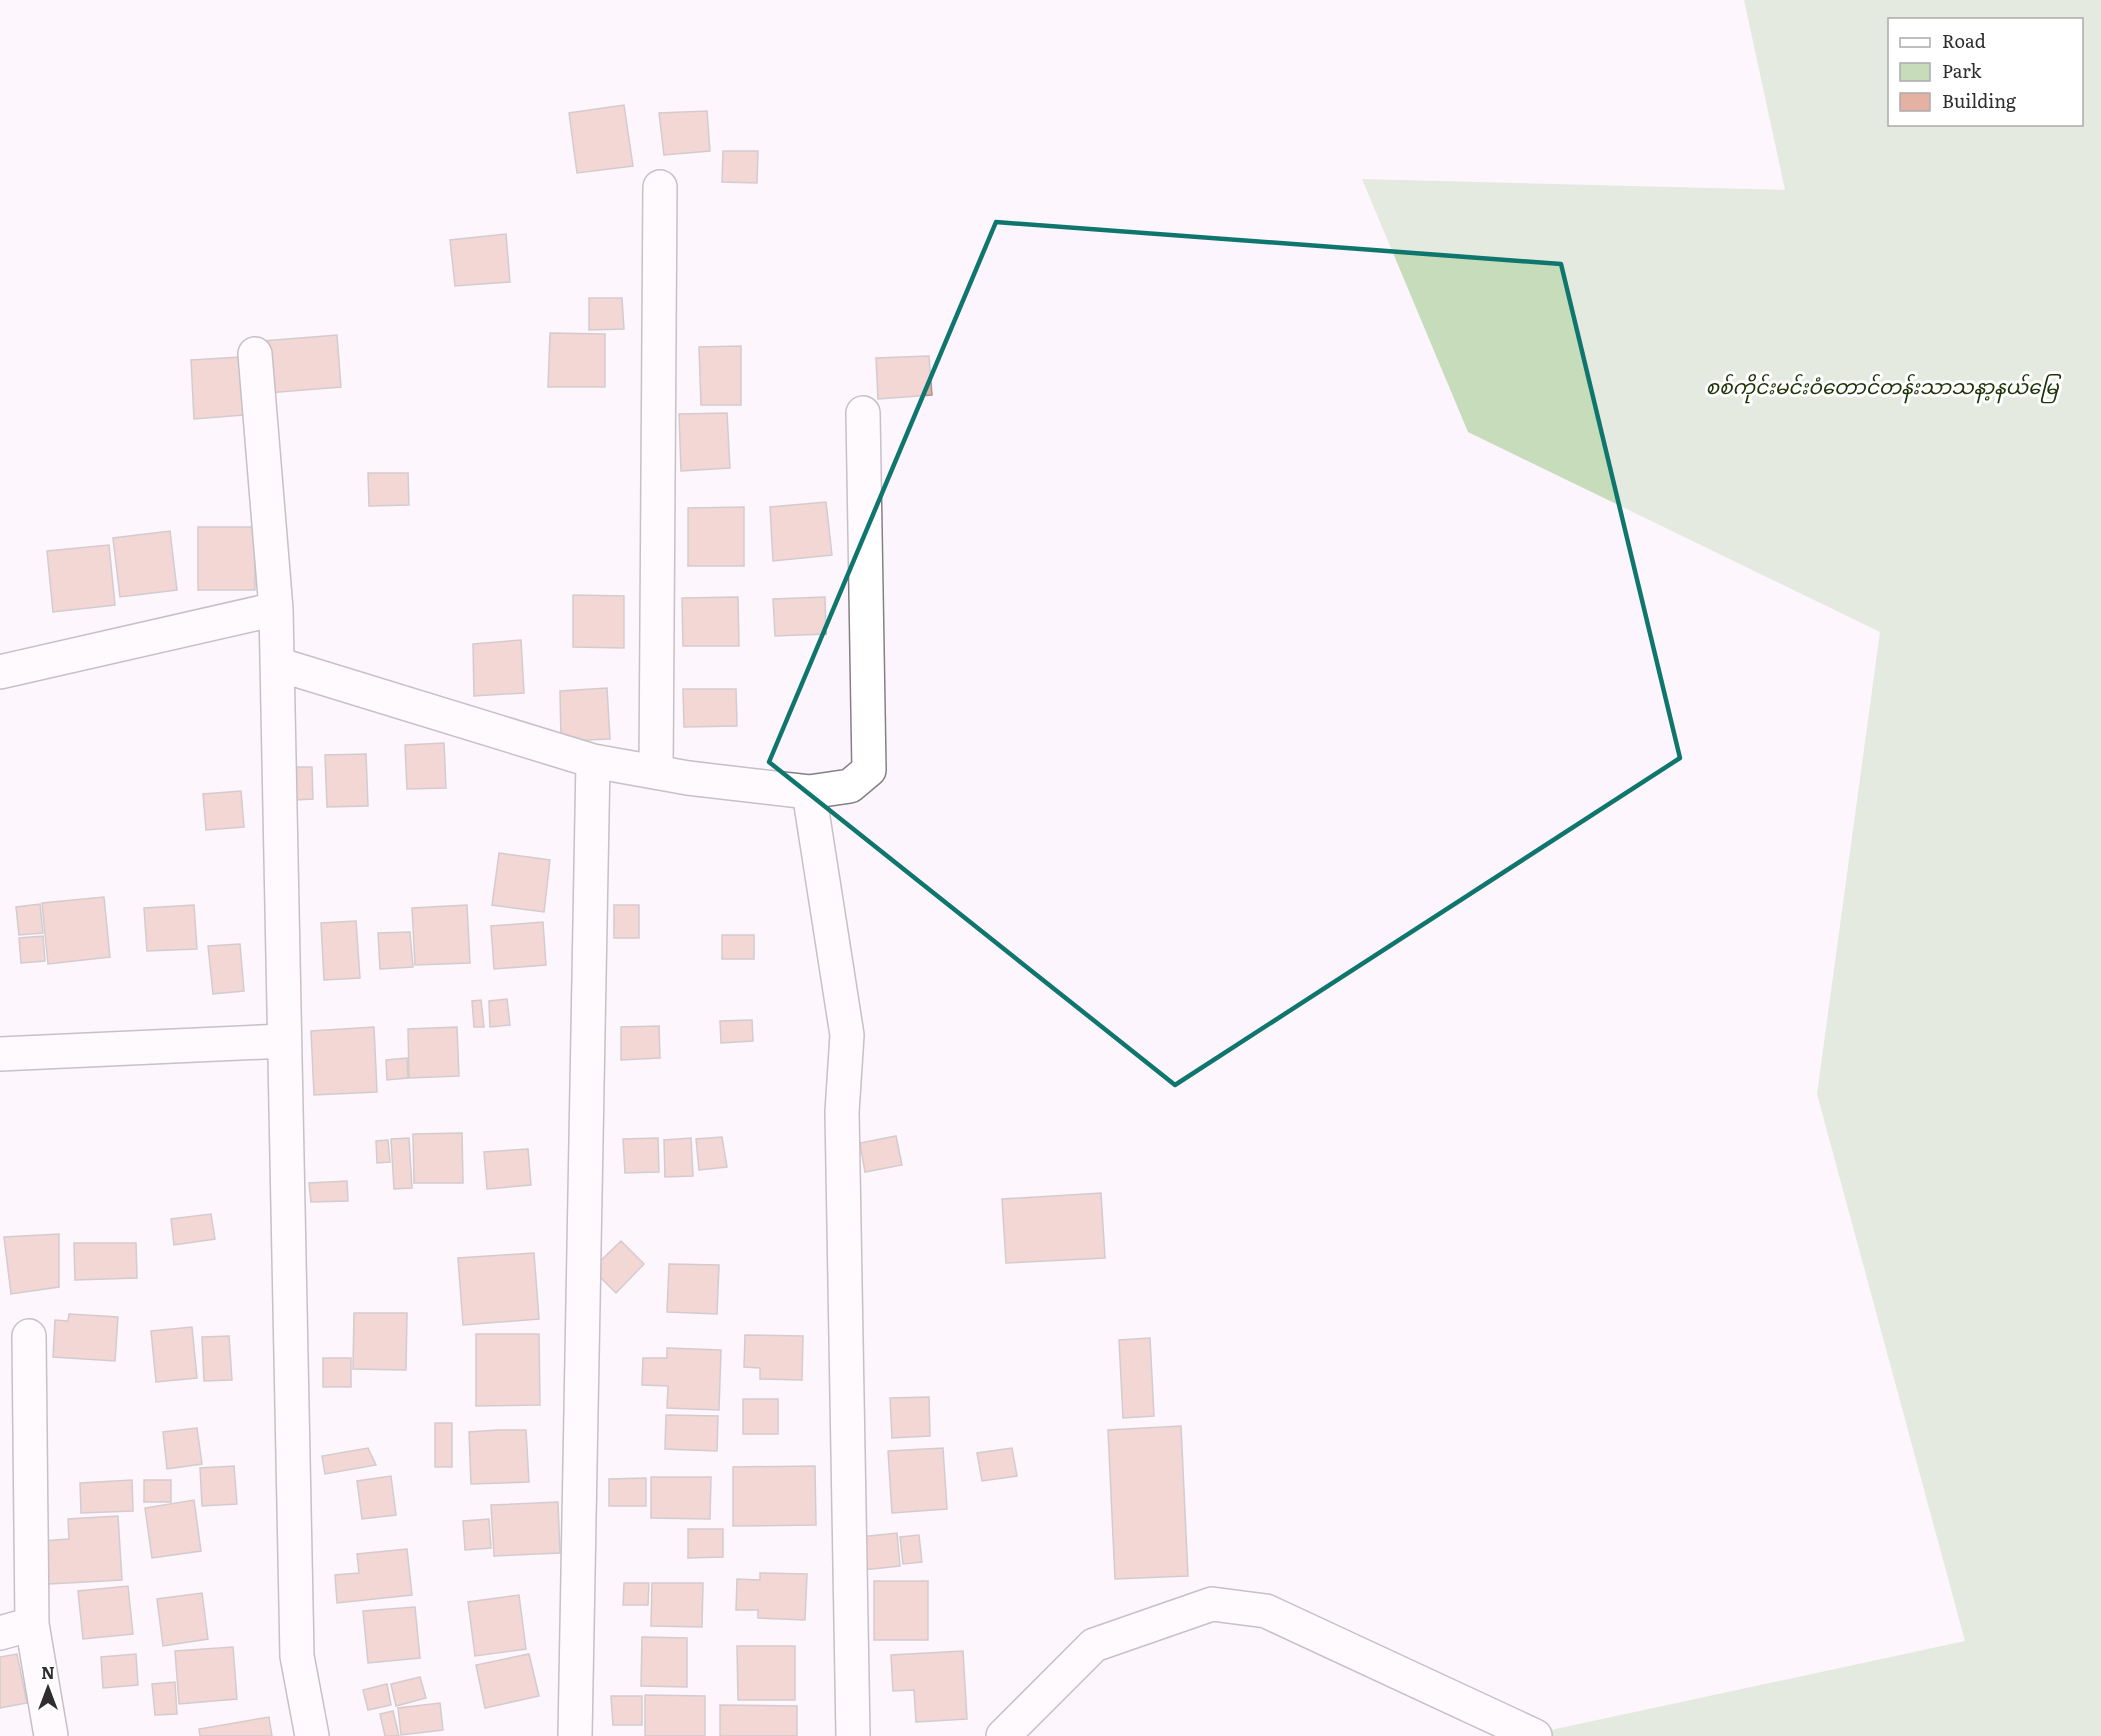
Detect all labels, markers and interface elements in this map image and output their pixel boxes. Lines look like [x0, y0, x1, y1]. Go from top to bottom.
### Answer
legend [1888, 18, 2083, 126]
text: Road [1942, 27, 1986, 54]
text: Park [1942, 57, 1983, 84]
text: Building [1942, 87, 2017, 114]
park label: စစ်ကိုင်းမင်းဝံတောင်တန်းသာသနာ့နယ်မြေ [1705, 370, 2061, 404]
north arrow [18, 1658, 78, 1718]
text: N [41, 1660, 55, 1684]

